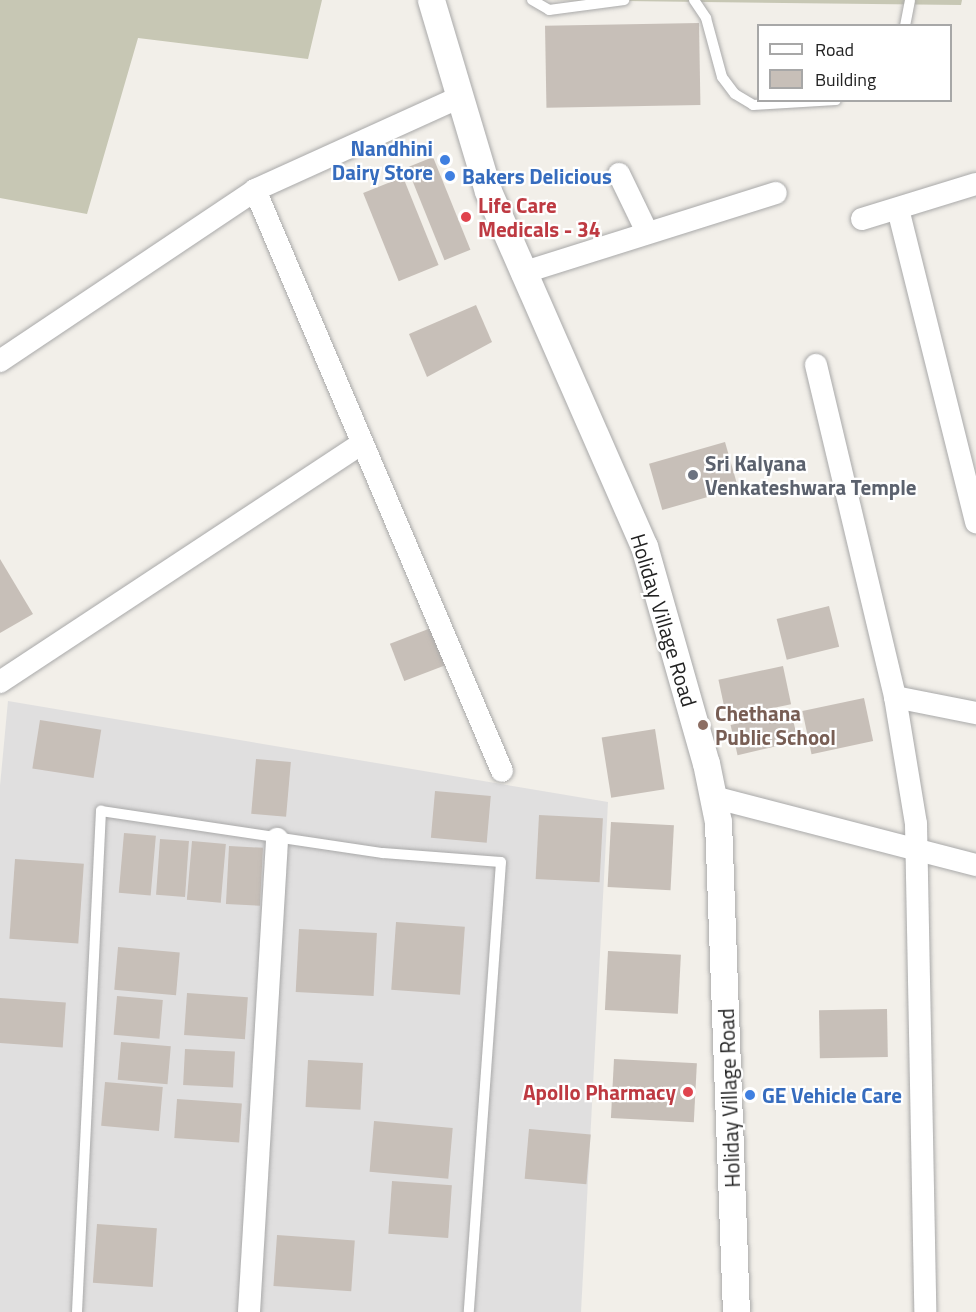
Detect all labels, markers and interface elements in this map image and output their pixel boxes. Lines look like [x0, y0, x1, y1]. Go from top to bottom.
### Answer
legend [757, 24, 952, 102]
text: Road [815, 36, 854, 63]
text: Building [815, 66, 876, 93]
place label: Nandhini Dairy Store [332, 135, 433, 185]
marker: Nandhini Dairy Store [438, 153, 452, 167]
place label: Bakers Delicious [462, 163, 612, 189]
marker: Bakers Delicious [443, 169, 457, 183]
place label: Life Care Medicals - 34 [478, 192, 601, 242]
marker: Life Care Medicals - 34 [459, 210, 473, 224]
place label: Sri Kalyana Venkateshwara Temple [705, 450, 917, 500]
marker: Sri Kalyana Venkateshwara Temple [686, 468, 700, 482]
street label: Holiday Village Road [626, 531, 702, 709]
place label: Chethana Public School [715, 700, 836, 750]
marker: Chethana Public School [696, 718, 710, 732]
street label: Holiday Village Road [713, 1008, 745, 1188]
place label: Apollo Pharmacy [523, 1079, 676, 1105]
place label: GE Vehicle Care [762, 1082, 902, 1108]
marker: Apollo Pharmacy [681, 1085, 695, 1099]
marker: GE Vehicle Care [743, 1088, 757, 1102]

